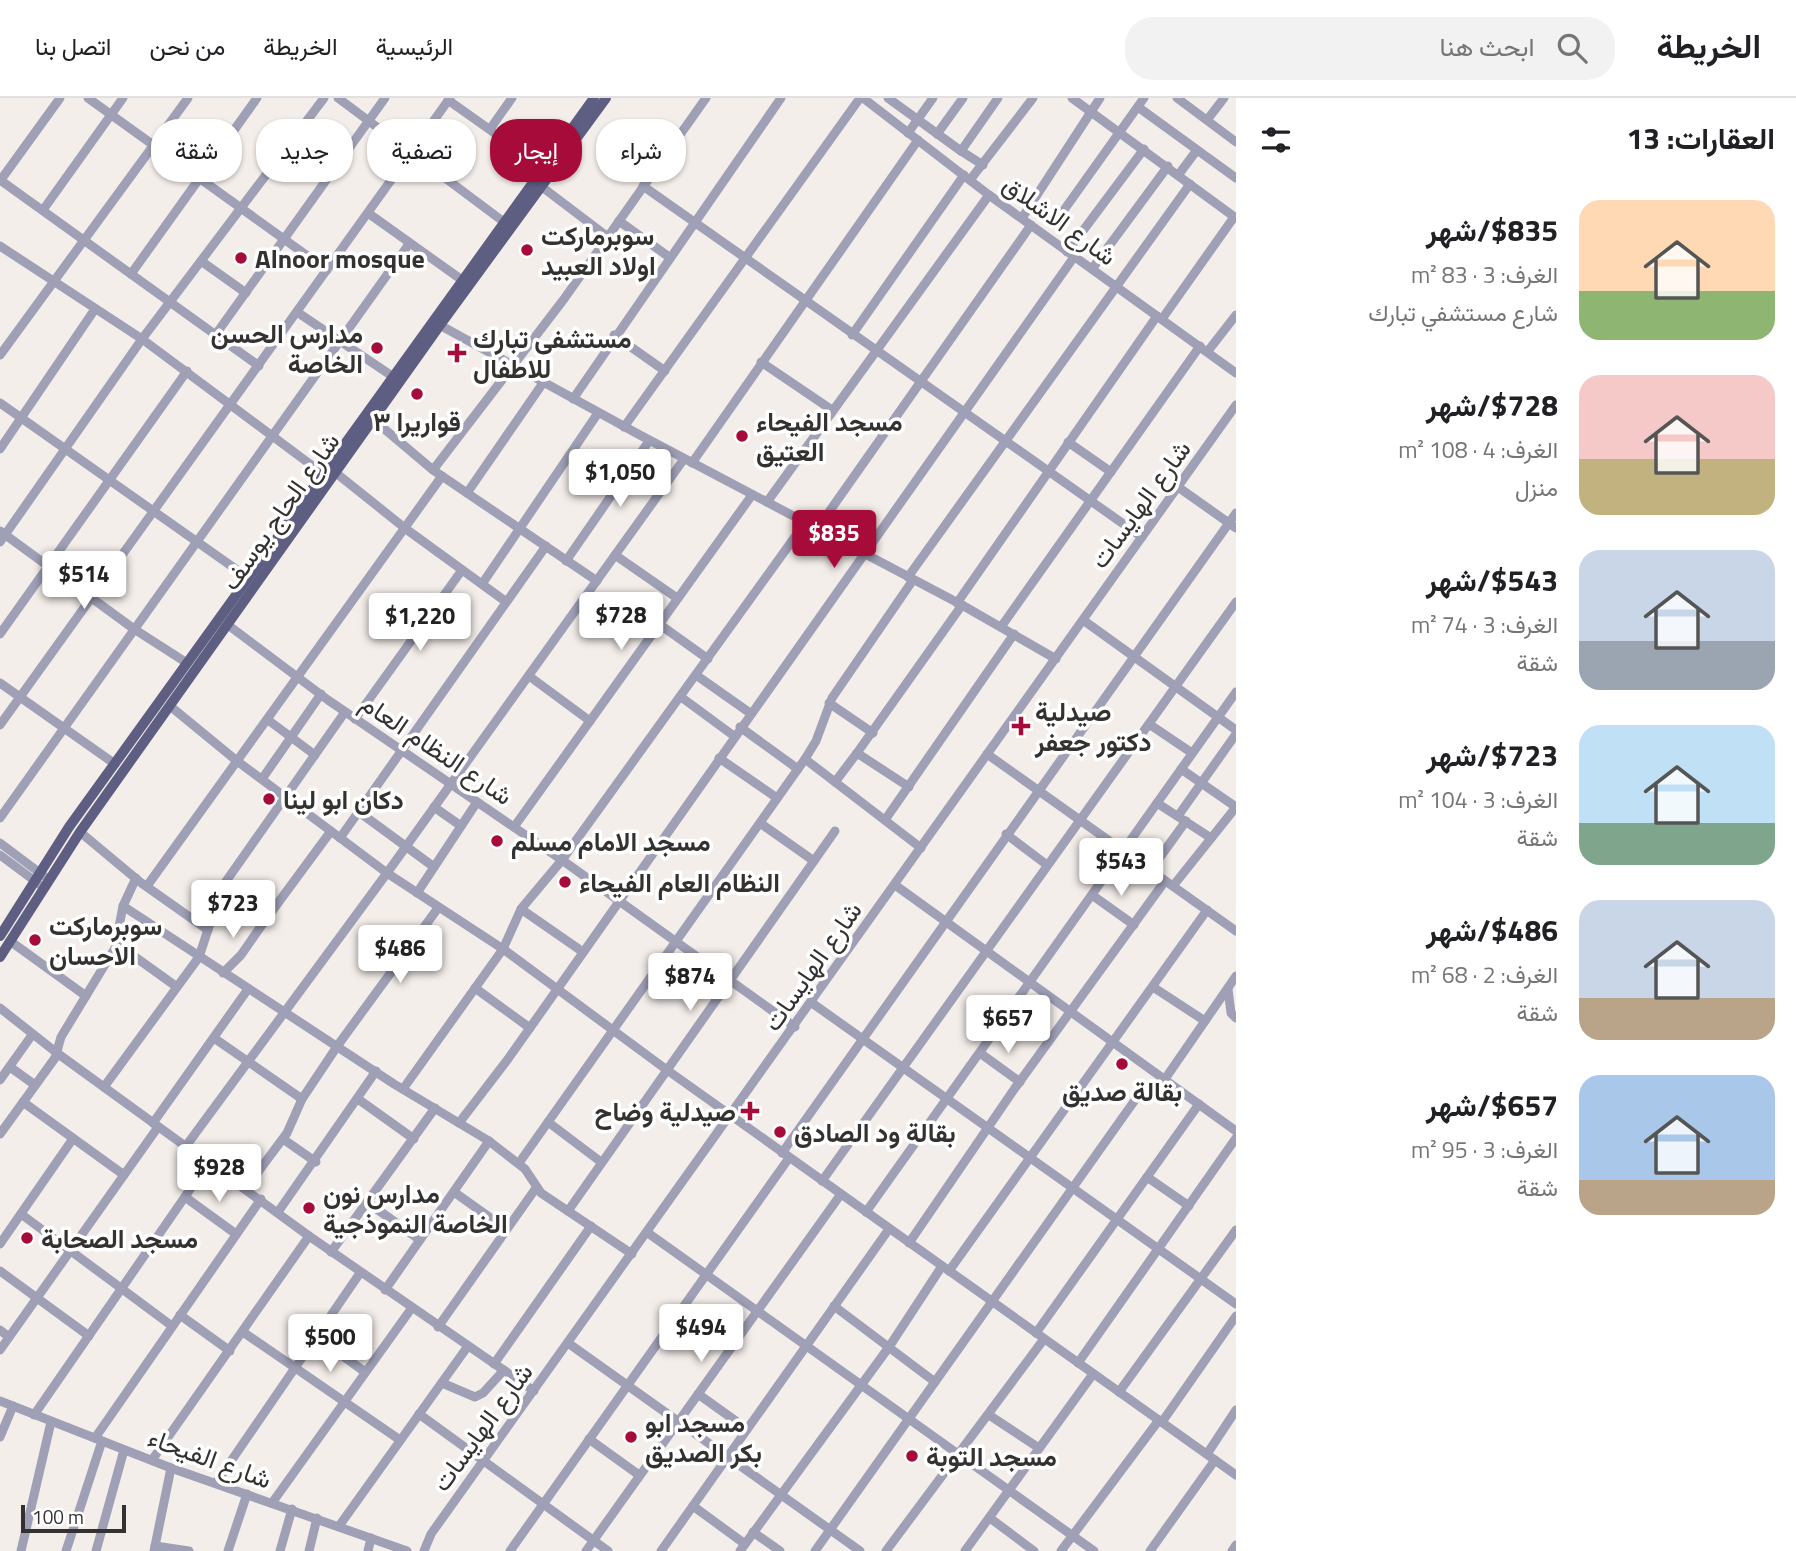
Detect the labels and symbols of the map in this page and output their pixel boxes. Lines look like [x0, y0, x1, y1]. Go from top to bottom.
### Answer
street label: شارع الاشلاق [995, 165, 1125, 275]
place label: سوبرماركت اولاد العبيد [541, 216, 656, 285]
place label: Alnoor mosque [255, 239, 425, 278]
marker: سوبرماركت اولاد العبيد [519, 242, 535, 258]
marker: Alnoor mosque [233, 250, 249, 266]
place label: مدارس الحسن الخاصة [210, 314, 363, 383]
place label: مستشفى تبارك للاطفال [473, 319, 632, 388]
marker: مدارس الحسن الخاصة [369, 340, 385, 356]
marker: مستشفى تبارك للاطفال [447, 343, 467, 363]
marker: قواريرا ٣ [409, 386, 425, 402]
place label: قواريرا ٣ [373, 402, 461, 441]
place label: مسجد الفيحاء العتيق [756, 402, 903, 471]
street label: شارع الحاج يوسف [211, 424, 349, 598]
marker: مسجد الفيحاء العتيق [734, 428, 750, 444]
street label: شارع الهايسات [1080, 432, 1200, 576]
pin: $1,050 [563, 450, 677, 509]
pin: $835 [793, 510, 875, 570]
pin: $514 [43, 552, 125, 611]
pin: $728 [580, 592, 662, 652]
pin: $1,220 [363, 594, 477, 653]
street label: شارع النظام العام [353, 683, 521, 815]
place label: صيدلية دكتور جعفر [1034, 692, 1151, 761]
marker: صيدلية دكتور جعفر [1013, 718, 1029, 734]
place label: دكان ابو لينا [283, 780, 404, 819]
marker: دكان ابو لينا [261, 791, 277, 807]
place label: مسجد الامام مسلم [511, 822, 711, 861]
marker: مسجد الامام مسلم [489, 833, 505, 849]
pin: $543 [1080, 838, 1162, 898]
place label: النظام العام الفيحاء [579, 863, 780, 902]
marker: النظام العام الفيحاء [557, 874, 573, 890]
pin: $723 [192, 880, 274, 940]
street label: شارع الهايسات [753, 893, 871, 1039]
place label: سوبرماركت الاحسان [49, 906, 162, 975]
pin: $486 [359, 926, 441, 985]
marker: سوبرماركت الاحسان [27, 932, 43, 948]
pin: $874 [649, 954, 731, 1013]
pin: $657 [967, 996, 1049, 1055]
marker: بقالة صديق [1114, 1056, 1130, 1072]
place label: بقالة صديق [1062, 1072, 1182, 1111]
place label: صيدلية وضاح [595, 1092, 736, 1131]
marker: صيدلية وضاح [742, 1103, 758, 1119]
place label: بقالة ود الصادق [794, 1113, 956, 1152]
marker: بقالة ود الصادق [772, 1124, 788, 1140]
pin: $928 [178, 1144, 260, 1204]
place label: مدارس نون الخاصة النموذجية [323, 1174, 508, 1243]
marker: مدارس نون الخاصة النموذجية [301, 1200, 317, 1216]
place label: مسجد الصحابة [41, 1219, 198, 1258]
marker: مسجد الصحابة [19, 1230, 35, 1246]
pin: $494 [660, 1304, 742, 1364]
pin: $500 [289, 1314, 371, 1374]
street label: شارع الهايسات [422, 1355, 542, 1499]
place label: مسجد ابو بكر الصديق [645, 1403, 762, 1472]
street label: شارع الفيحاء [143, 1418, 277, 1498]
marker: مسجد ابو بكر الصديق [623, 1429, 639, 1445]
place label: مسجد التوبة [926, 1437, 1057, 1476]
marker: مسجد التوبة [904, 1448, 920, 1464]
scale bar [21, 1502, 126, 1534]

